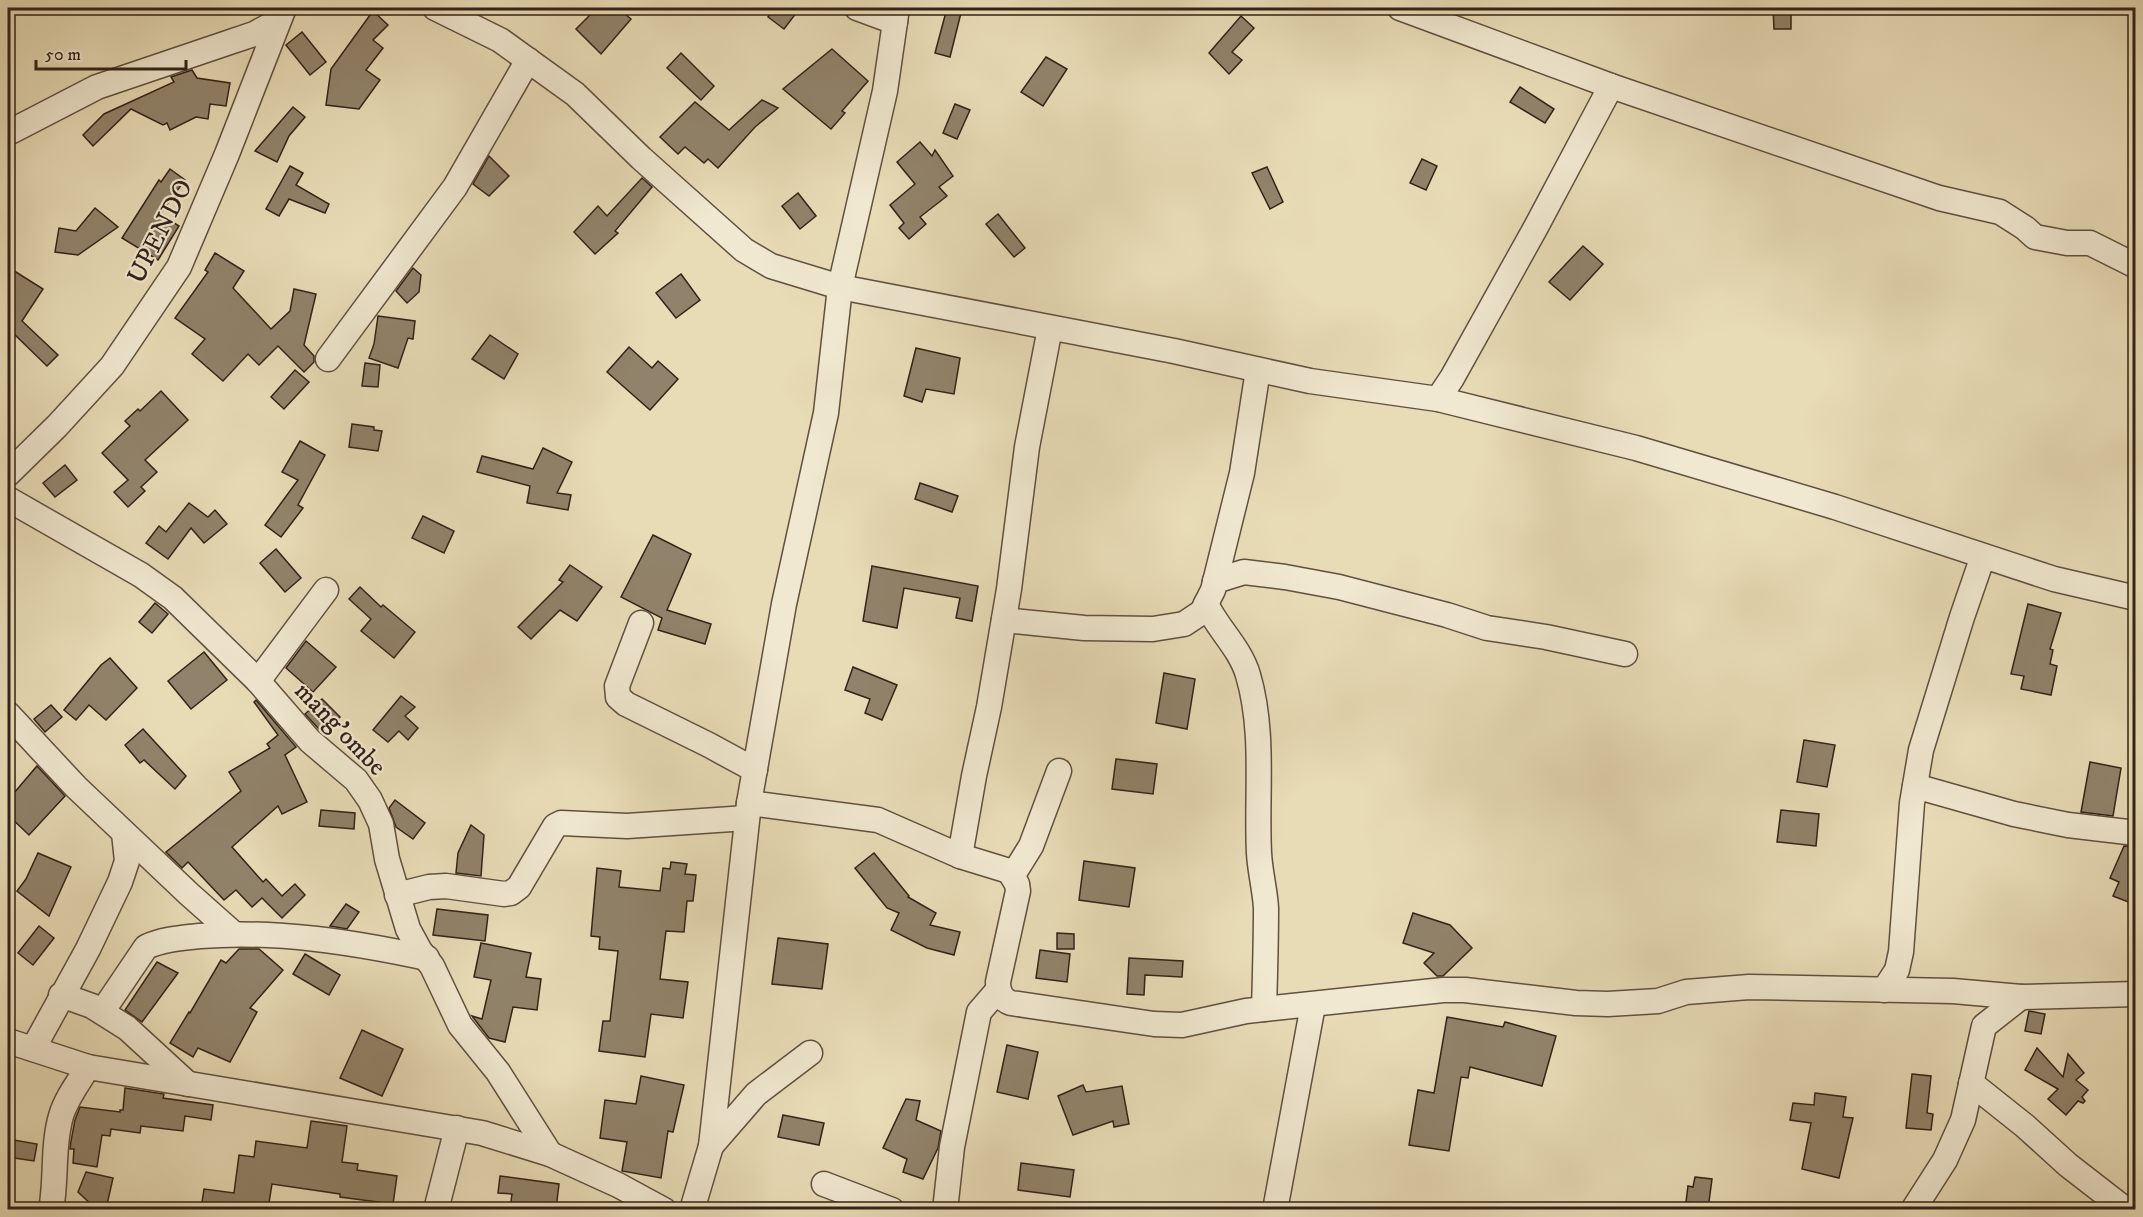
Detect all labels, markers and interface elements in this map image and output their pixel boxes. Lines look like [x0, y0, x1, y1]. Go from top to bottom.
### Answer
scale bar [36, 33, 186, 71]
text: 50 m [45, 44, 81, 66]
street label: UPENDO [120, 174, 201, 289]
street label: mang'ombe [287, 675, 393, 783]

